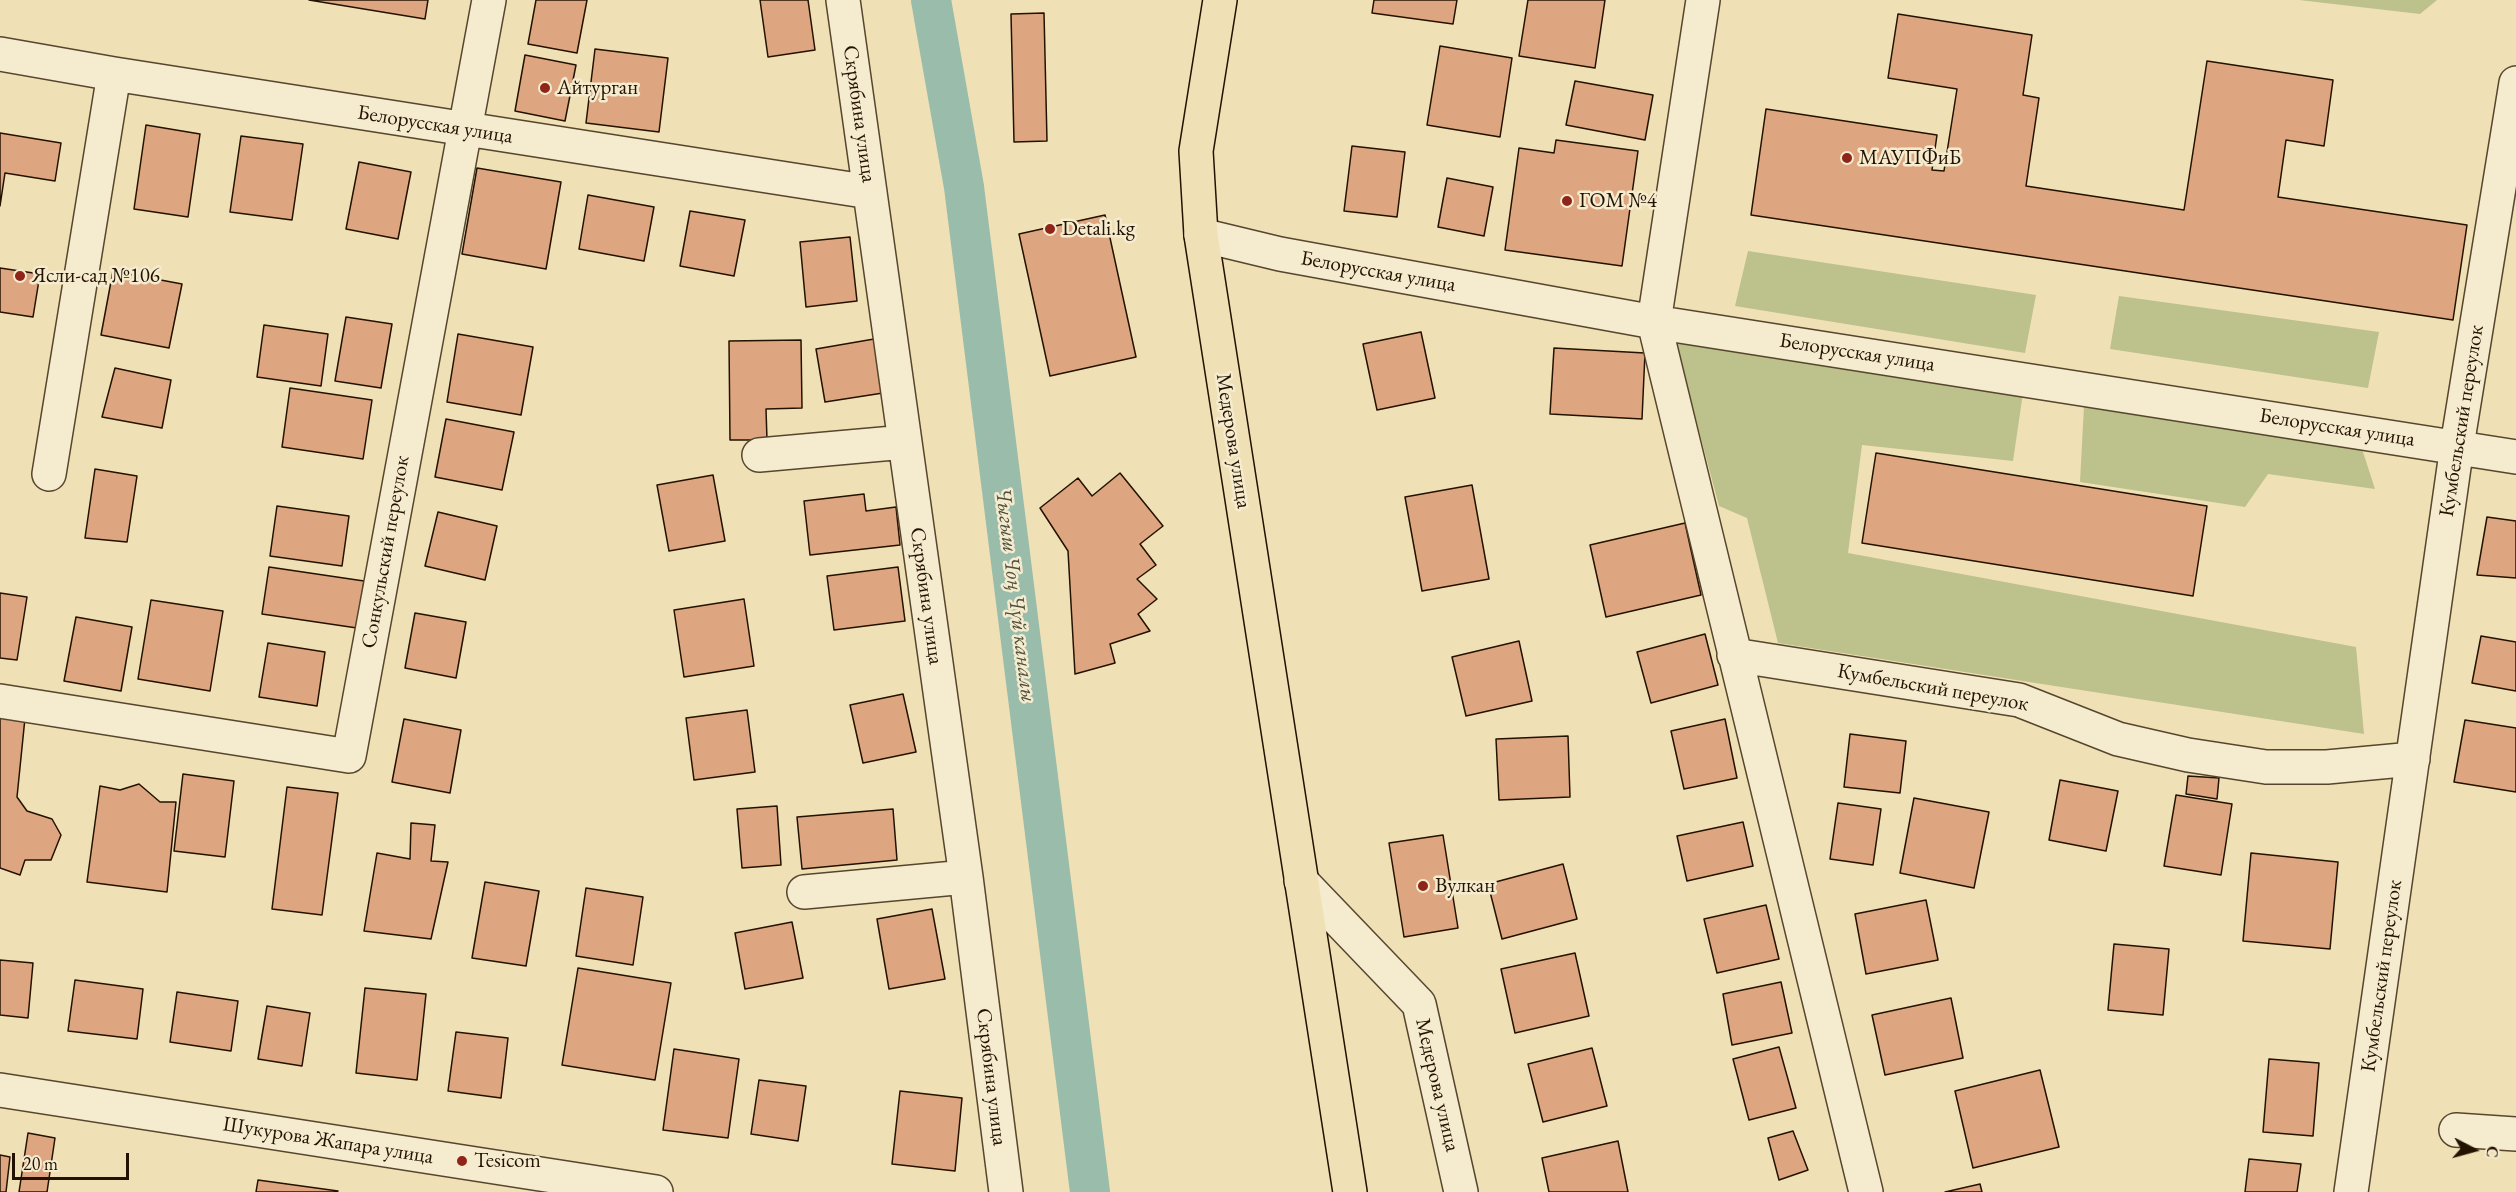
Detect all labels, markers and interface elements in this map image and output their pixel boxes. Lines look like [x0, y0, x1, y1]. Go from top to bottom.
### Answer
street label: Скрябина улица [837, 44, 881, 184]
place label: Айтурган [557, 75, 638, 101]
marker: Айтурган [538, 81, 552, 95]
street label: Белорусская улица [355, 100, 515, 150]
place label: МАУПФиБ [1859, 145, 1961, 171]
marker: МАУПФиБ [1840, 151, 1854, 165]
place label: ГОМ №4 [1579, 188, 1657, 214]
marker: ГОМ №4 [1560, 194, 1574, 208]
place label: Detali.kg [1062, 216, 1135, 242]
marker: Detali.kg [1043, 222, 1057, 236]
street label: Белорусская улица [1298, 246, 1458, 298]
place label: Ясли-сад №106 [32, 263, 160, 289]
marker: Ясли-сад №106 [13, 269, 27, 283]
street label: Кумбельский переулок [2434, 323, 2490, 519]
street label: Белорусская улица [1777, 328, 1937, 378]
street label: Медерова улица [1210, 372, 1256, 510]
street label: Белорусская улица [2257, 403, 2417, 453]
street label: Сонкульский переулок [357, 454, 415, 650]
water label: Чыгыш Чоң Чүй каналы [989, 486, 1041, 704]
street label: Скрябина улица [904, 526, 948, 666]
street label: Кумбельский переулок [1835, 659, 2031, 717]
place label: Вулкан [1435, 873, 1495, 899]
street label: Кумбельский переулок [2356, 878, 2408, 1074]
marker: Вулкан [1416, 879, 1430, 893]
street label: Скрябина улица [970, 1007, 1012, 1147]
street label: Медерова улица [1409, 1016, 1465, 1154]
street label: Шукурова Жапара улица [221, 1112, 435, 1170]
north arrow [2444, 1120, 2504, 1180]
scale bar [15, 1141, 132, 1179]
text: С [2481, 1145, 2503, 1159]
place label: Tesicom [474, 1148, 541, 1174]
text: 20 m [23, 1152, 58, 1175]
marker: Tesicom [455, 1154, 469, 1168]

